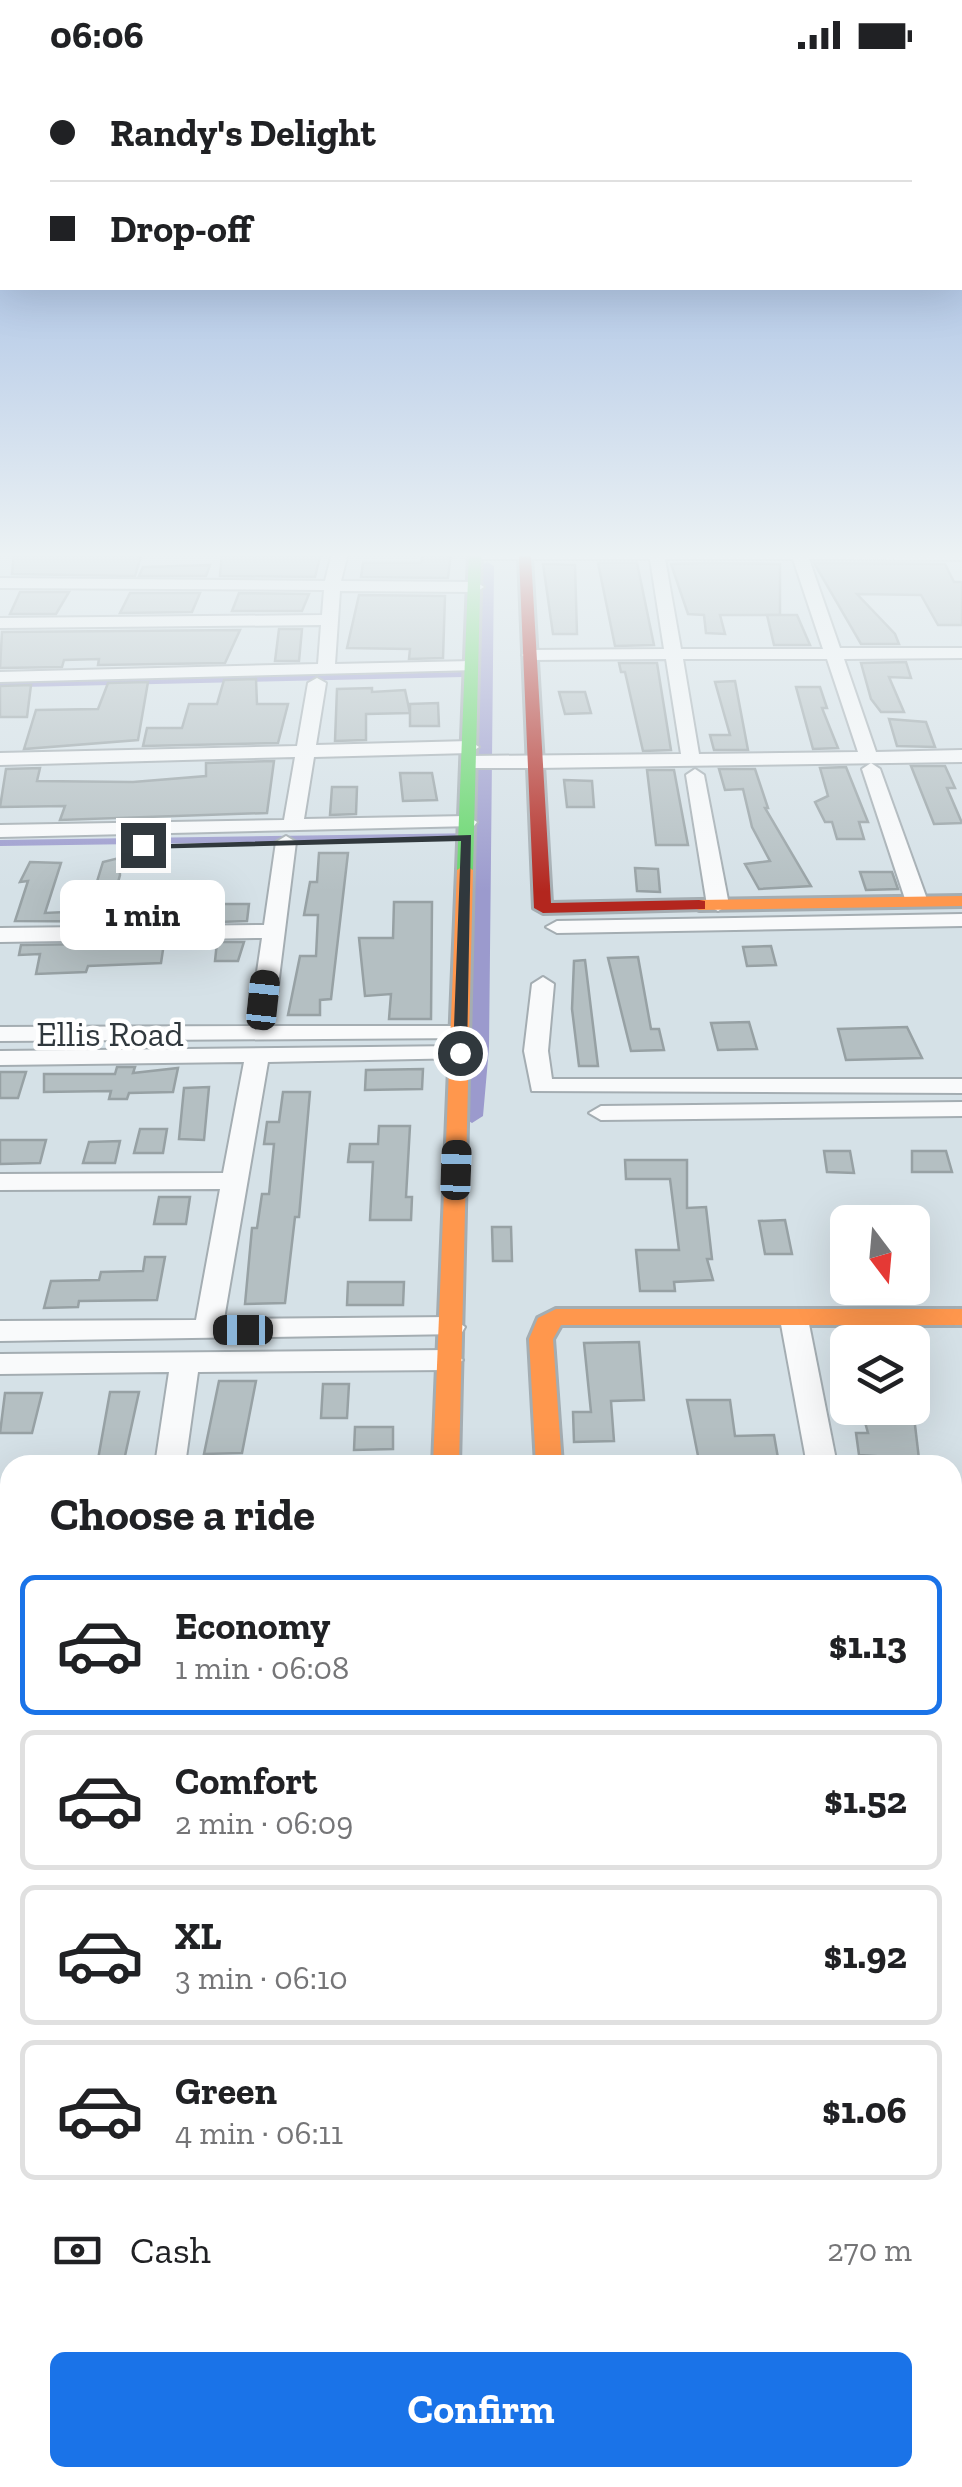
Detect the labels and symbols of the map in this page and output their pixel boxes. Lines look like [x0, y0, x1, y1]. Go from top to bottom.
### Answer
route end [121, 823, 166, 868]
callout: 1 min [61, 880, 226, 950]
car [245, 969, 281, 1031]
street label: Ellis Road [36, 1013, 184, 1055]
route start [438, 1031, 483, 1076]
car [440, 1139, 472, 1201]
north arrow [830, 1205, 930, 1305]
car [213, 1315, 273, 1345]

